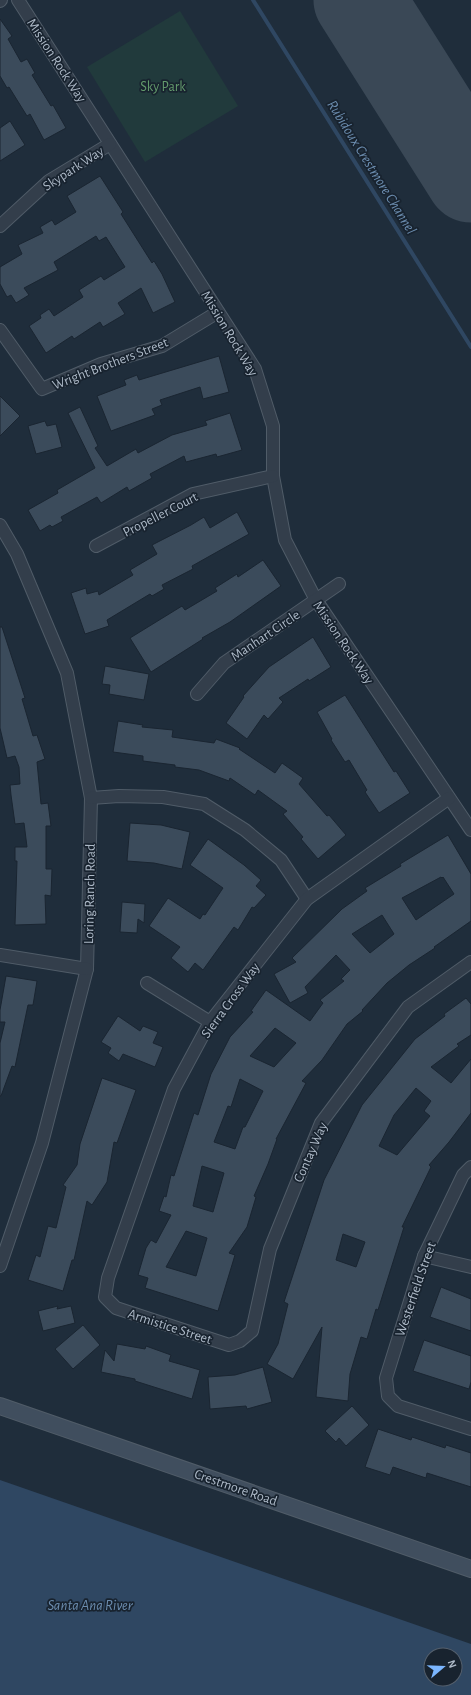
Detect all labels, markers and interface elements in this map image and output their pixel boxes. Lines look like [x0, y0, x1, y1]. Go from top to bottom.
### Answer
street label: Mission Rock Way [24, 16, 88, 105]
park label: Sky Park [140, 80, 186, 94]
water label: Rubidoux Crestmore Channel [324, 98, 419, 237]
street label: Skypark Way [41, 144, 107, 194]
street label: Mission Rock Way [198, 288, 260, 379]
street label: Wright Brothers Street [51, 335, 171, 392]
street label: Propeller Court [121, 490, 201, 540]
street label: Mission Rock Way [310, 599, 376, 687]
street label: Manhart Circle [229, 608, 303, 664]
street label: Loring Ranch Road [82, 844, 98, 944]
street label: Sierra Cross Way [199, 960, 263, 1041]
street label: Contay Way [291, 1120, 330, 1184]
street label: Westerfield Street [393, 1240, 439, 1338]
street label: Armistice Street [126, 1307, 214, 1347]
street label: Crestmore Road [192, 1467, 279, 1509]
water label: Santa Ana River [47, 1598, 134, 1613]
north arrow [423, 1647, 463, 1687]
text: N [446, 1658, 458, 1669]

